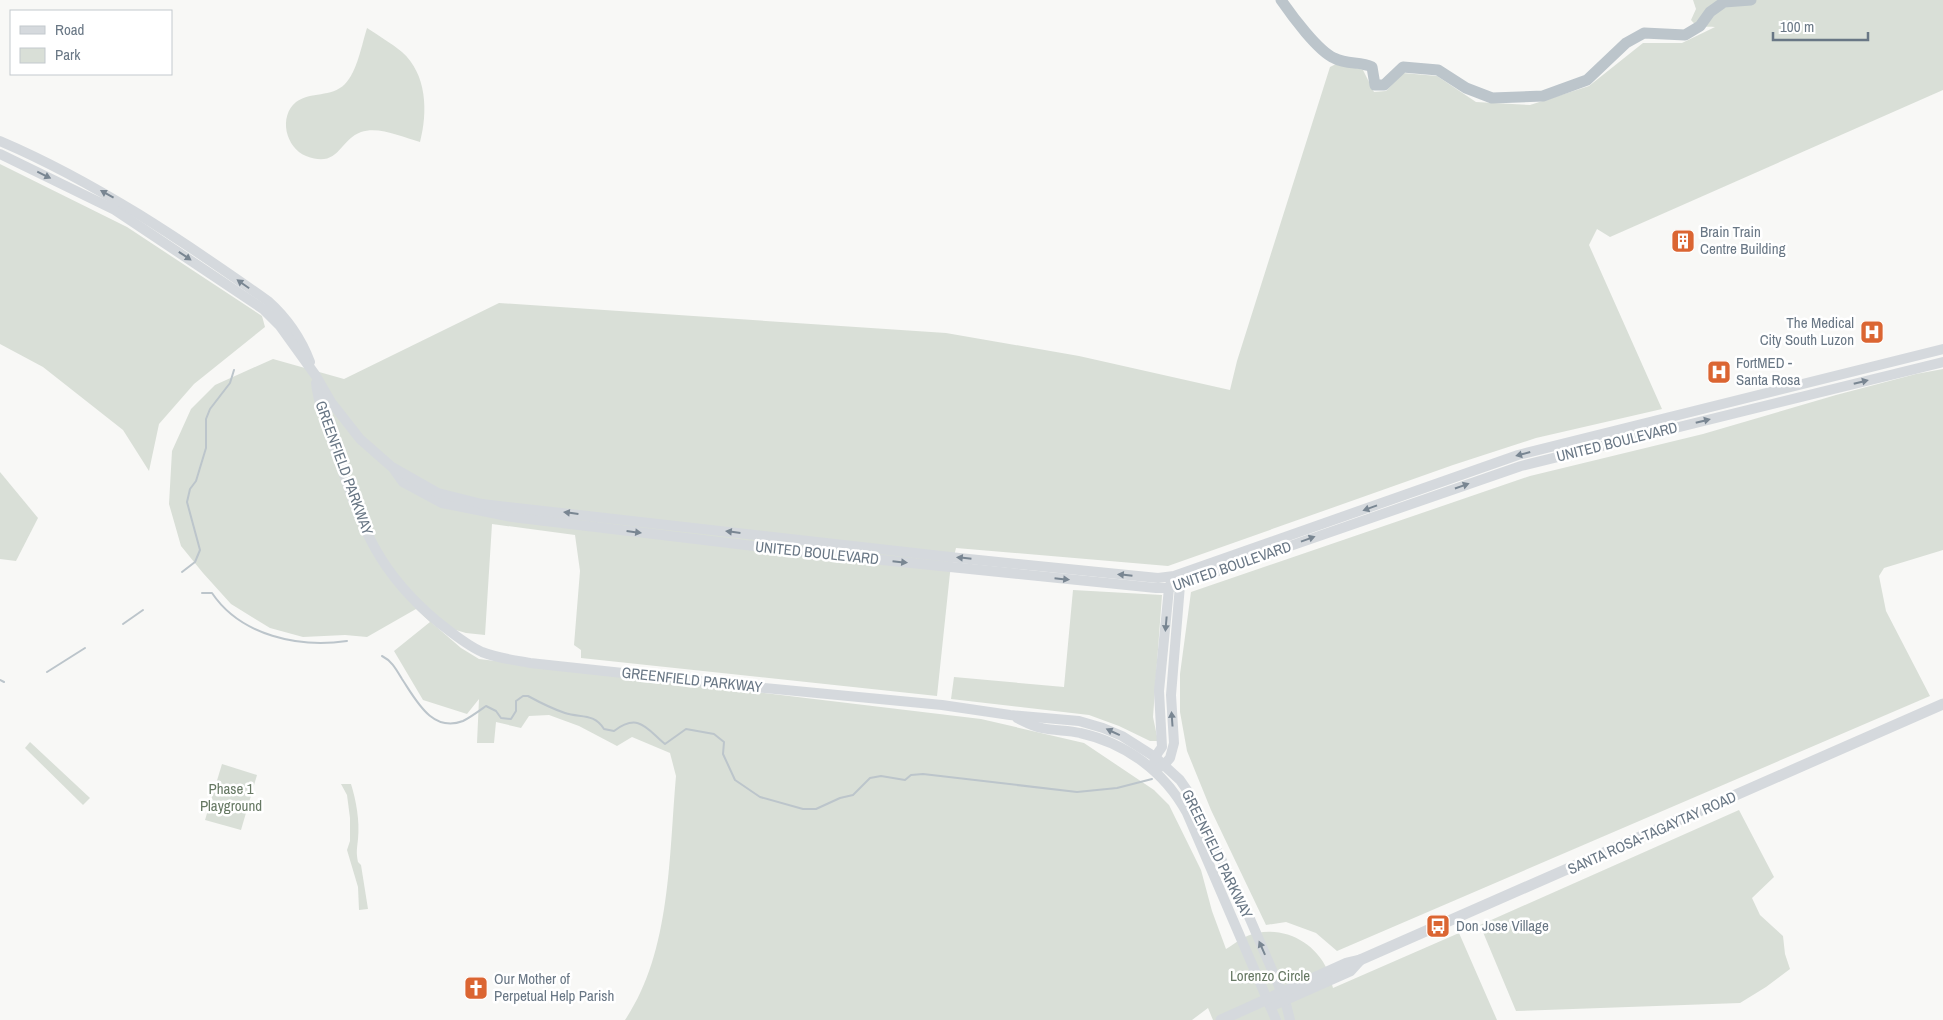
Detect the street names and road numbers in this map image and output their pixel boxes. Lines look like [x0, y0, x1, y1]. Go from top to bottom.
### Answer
street label: GREENFIELD PARKWAY [310, 398, 379, 539]
street label: UNITED BOULEVARD [1554, 416, 1680, 467]
street label: UNITED BOULEVARD [1170, 535, 1294, 596]
street label: UNITED BOULEVARD [754, 536, 880, 569]
street label: GREENFIELD PARKWAY [621, 662, 764, 697]
street label: GREENFIELD PARKWAY [1177, 786, 1258, 923]
street label: SANTA ROSA-TAGAYTAY ROAD [1564, 786, 1740, 879]

